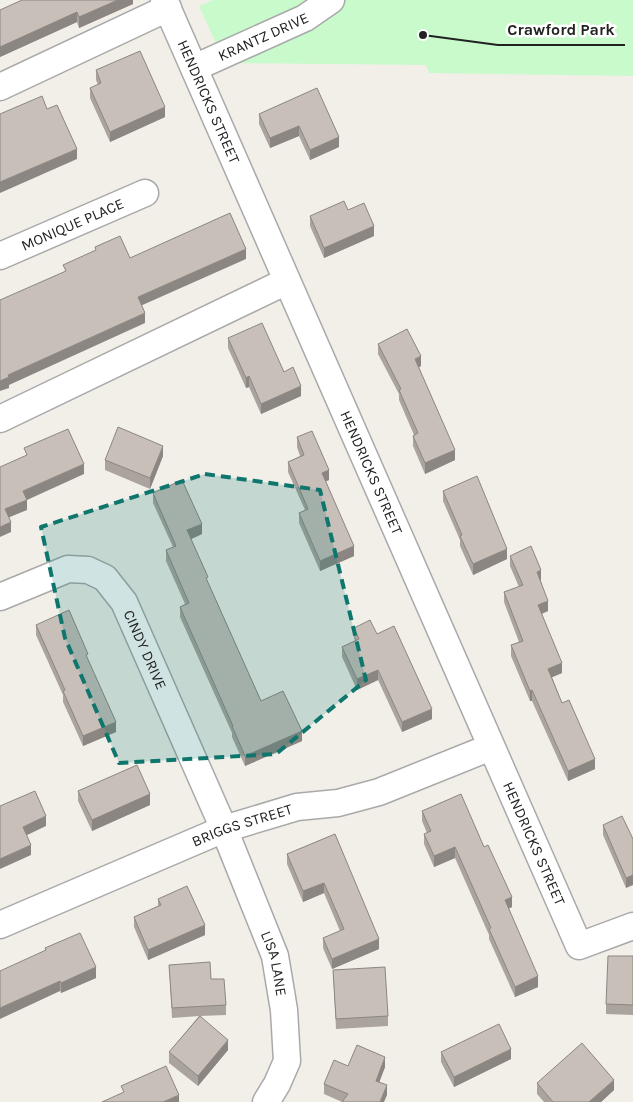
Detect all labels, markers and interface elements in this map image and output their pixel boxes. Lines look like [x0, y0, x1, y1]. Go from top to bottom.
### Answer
street label: KRANTZ DRIVE [215, 9, 311, 65]
callout: Crawford Park [498, 14, 625, 45]
text: Crawford Park [507, 20, 615, 39]
street label: HENDRICKS STREET [174, 37, 244, 167]
street label: MONIQUE PLACE [18, 194, 127, 255]
street label: HENDRICKS STREET [336, 408, 406, 538]
street label: CINDY DRIVE [120, 607, 170, 692]
street label: HENDRICKS STREET [499, 779, 569, 908]
street label: BRIGGS STREET [189, 800, 295, 851]
street label: LISA LANE [257, 928, 291, 997]

